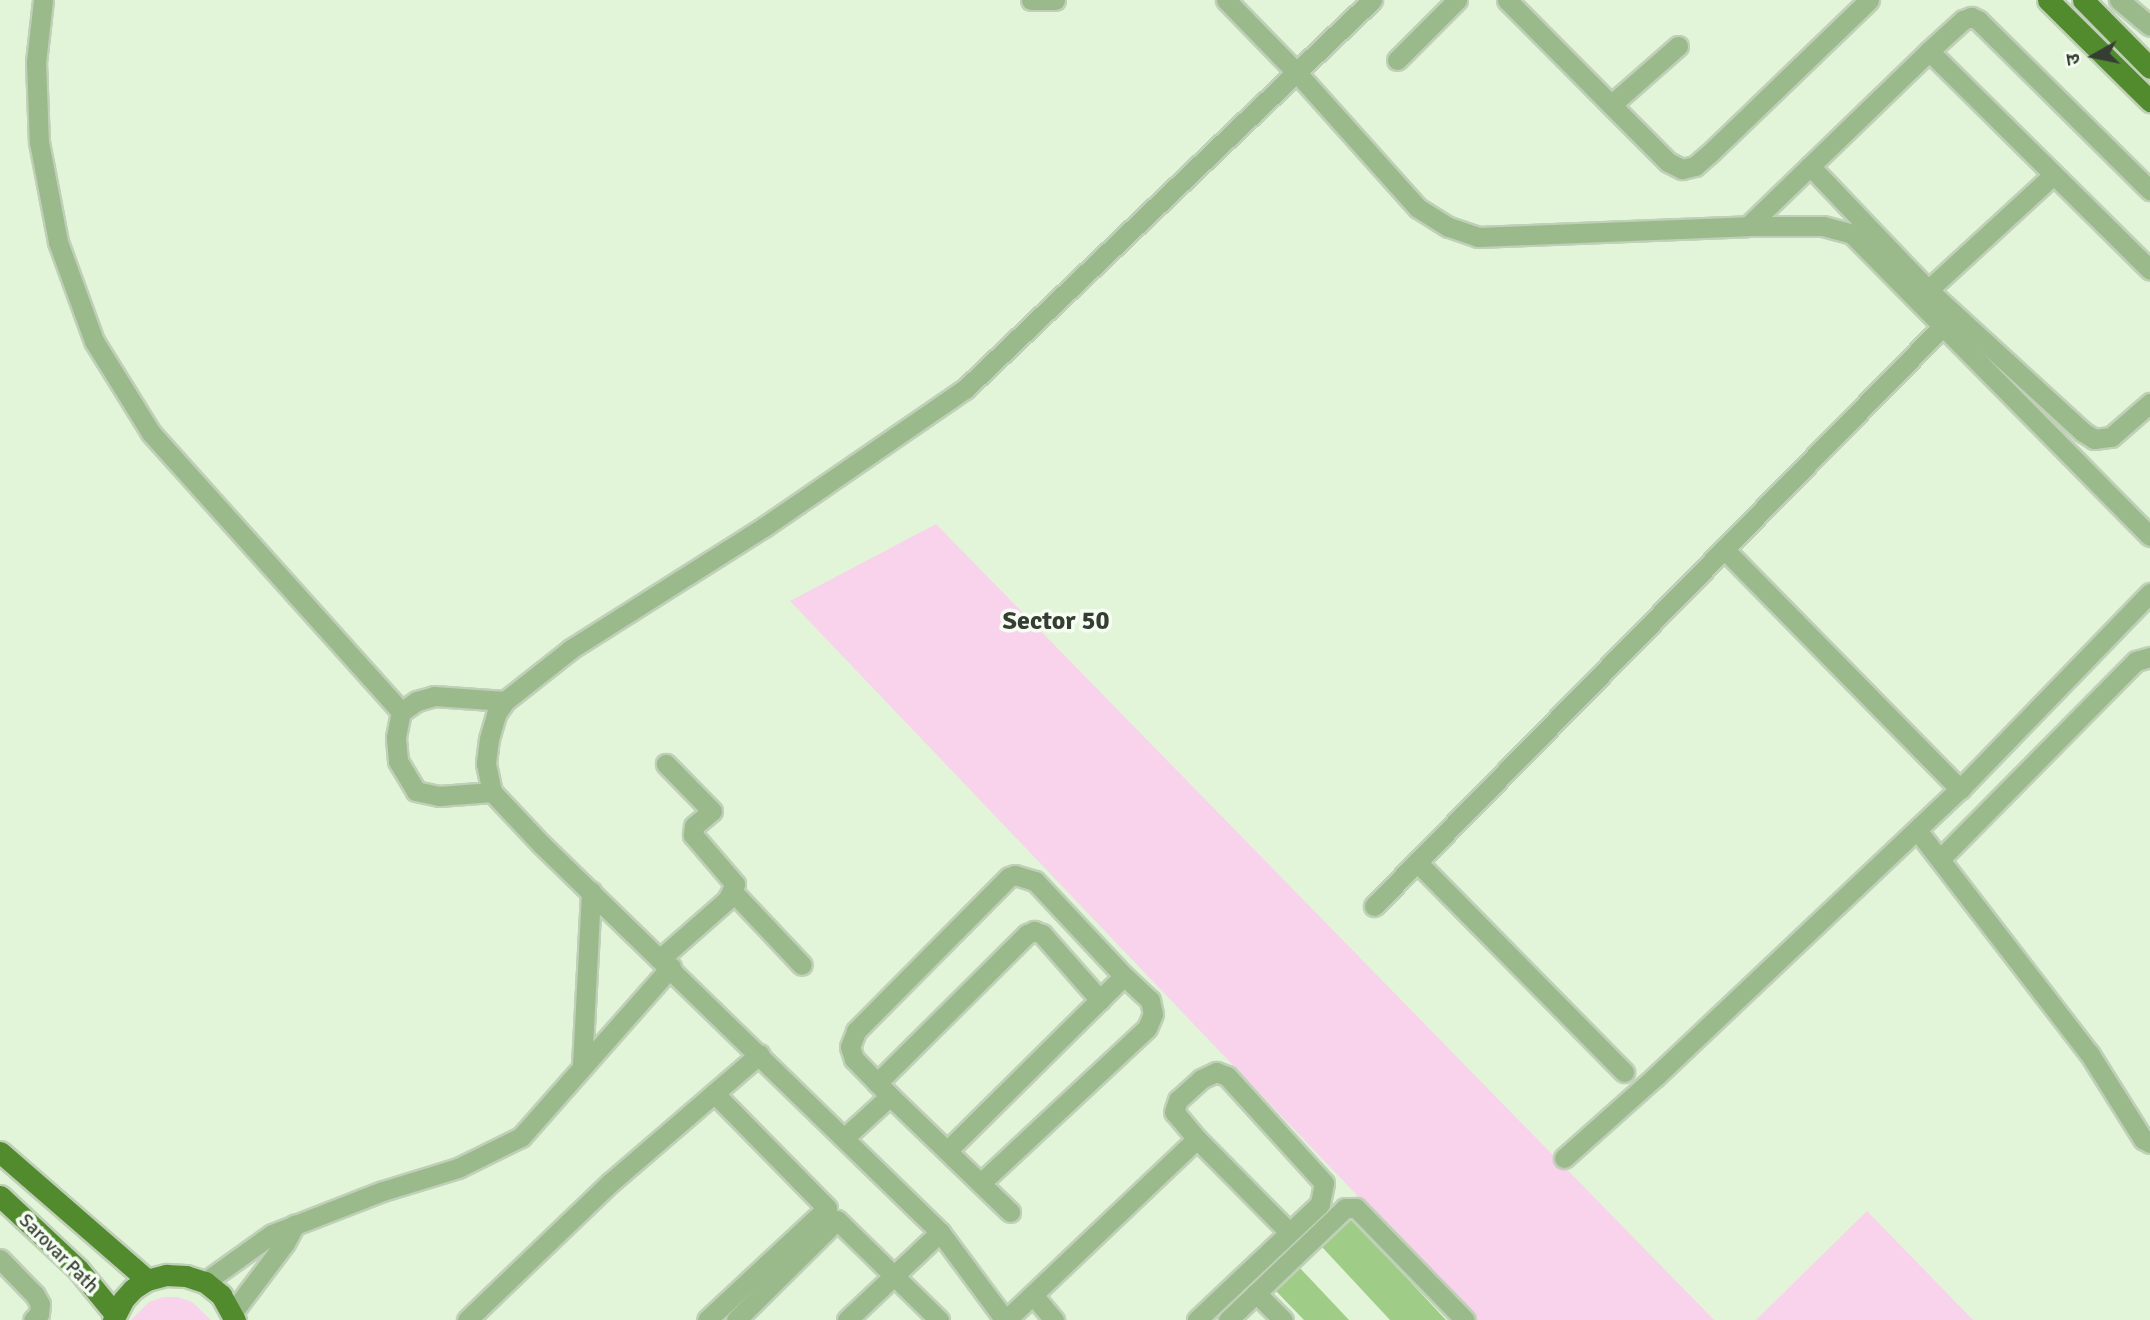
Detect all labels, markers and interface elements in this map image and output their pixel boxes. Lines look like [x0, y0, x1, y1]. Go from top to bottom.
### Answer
north arrow [2059, 21, 2129, 91]
text: उ [2061, 52, 2086, 67]
district label: Sector 50 [1003, 606, 1109, 638]
street label: Sarovar Path [14, 1210, 102, 1298]

